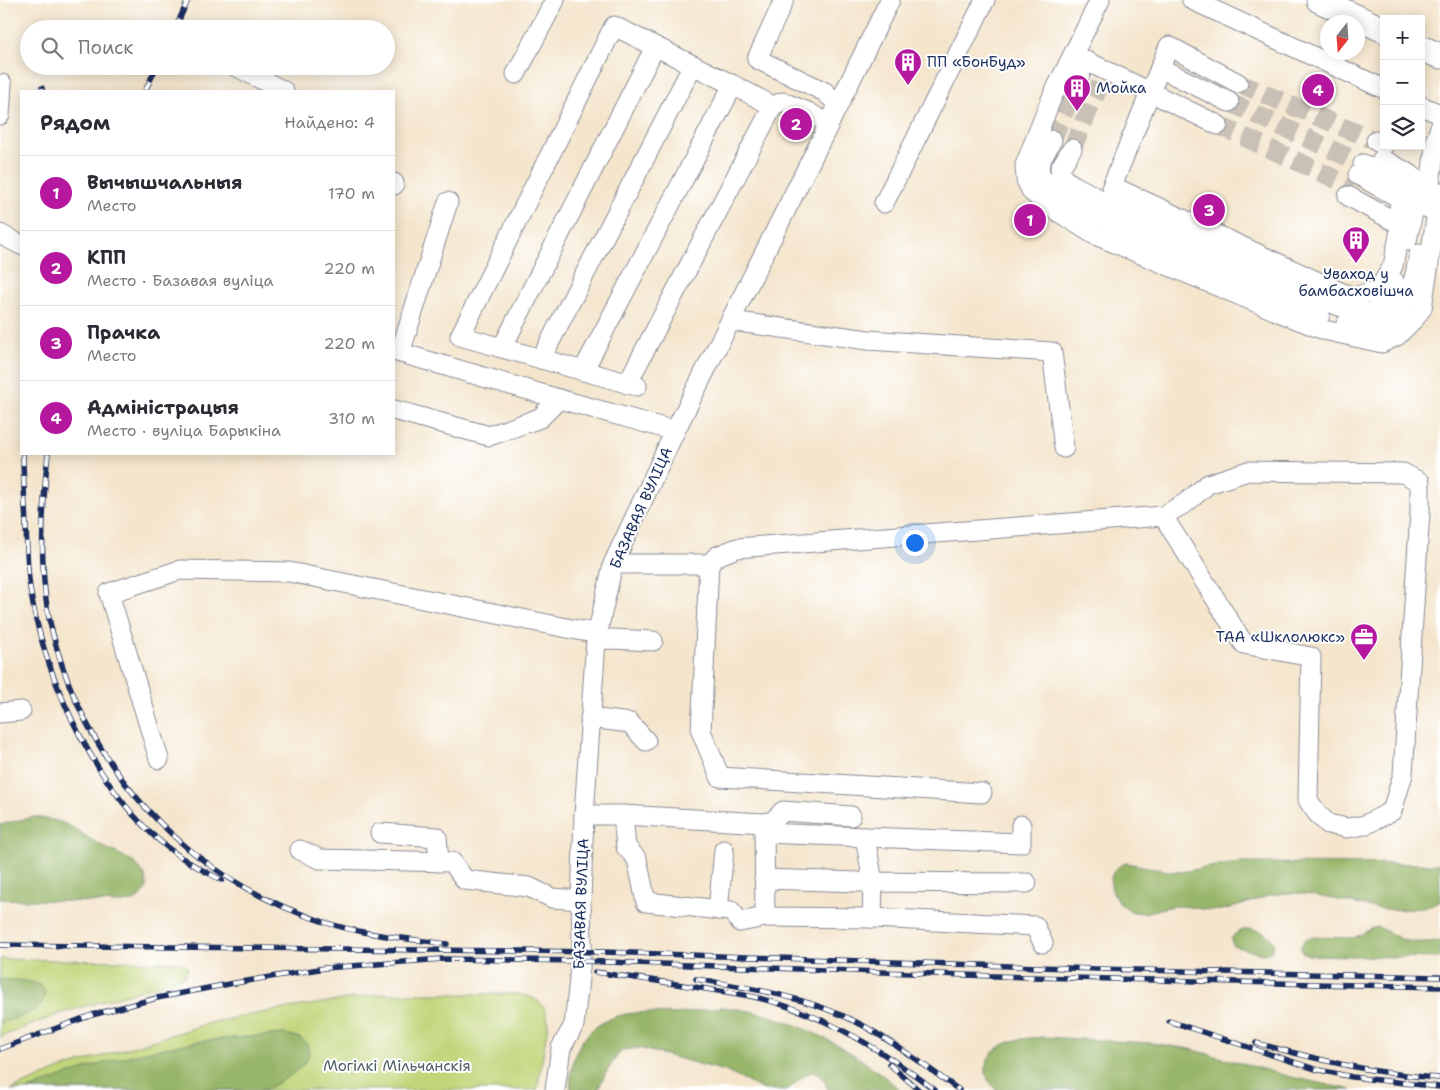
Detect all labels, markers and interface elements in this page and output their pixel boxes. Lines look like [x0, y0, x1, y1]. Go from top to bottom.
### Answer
north arrow [1320, 15, 1365, 60]
map controls [1380, 15, 1425, 150]
button: + [1380, 15, 1425, 60]
search box [20, 20, 395, 75]
icon: search [38, 34, 66, 62]
text: Поиск [78, 35, 133, 60]
building icon: ПП «БонБуд» [893, 47, 923, 86]
place label: ПП «БонБуд» [927, 52, 1026, 72]
button: − [1380, 60, 1425, 105]
pin: 4 [1302, 71, 1334, 109]
building icon: Мойка [1062, 73, 1092, 112]
place label: Мойка [1096, 78, 1147, 98]
pin: 2 [780, 105, 812, 143]
button: layers [1380, 105, 1425, 150]
text: Рядом [40, 109, 110, 137]
text: Найдено: 4 [284, 112, 375, 133]
text: Вычышчальныя [87, 170, 242, 195]
text: 1 [52, 183, 60, 204]
text: 170 m [328, 183, 375, 204]
pin: 3 [1193, 191, 1225, 229]
text: Место [87, 195, 137, 216]
pin: 1 [1014, 201, 1046, 239]
building icon: Уваход у бамбасховішча [1341, 225, 1371, 264]
text: КПП [87, 245, 126, 270]
text: 2 [50, 258, 62, 279]
text: 220 m [323, 258, 375, 279]
place label: Уваход у бамбасховішча [1298, 264, 1414, 301]
text: Место · Базавая вуліца [87, 270, 274, 291]
text: Прачка [87, 320, 160, 345]
text: 3 [50, 333, 62, 354]
text: 220 m [323, 333, 375, 354]
text: Место [87, 345, 137, 366]
text: Адміністрацыя [87, 395, 239, 420]
text: 4 [50, 408, 62, 429]
text: 310 m [328, 408, 375, 429]
text: Место · вуліца Барыкіна [87, 420, 281, 441]
street label: БАЗАВАЯ ВУЛІЦА [605, 444, 677, 572]
your location [902, 530, 928, 556]
office icon: ТАА «Шклолюкс» [1349, 622, 1379, 661]
place label: ТАА «Шклолюкс» [1216, 627, 1345, 647]
street label: БАЗАВАЯ ВУЛІЦА [569, 838, 593, 970]
park label: Могілкі Мільчанскія [323, 1056, 471, 1076]

